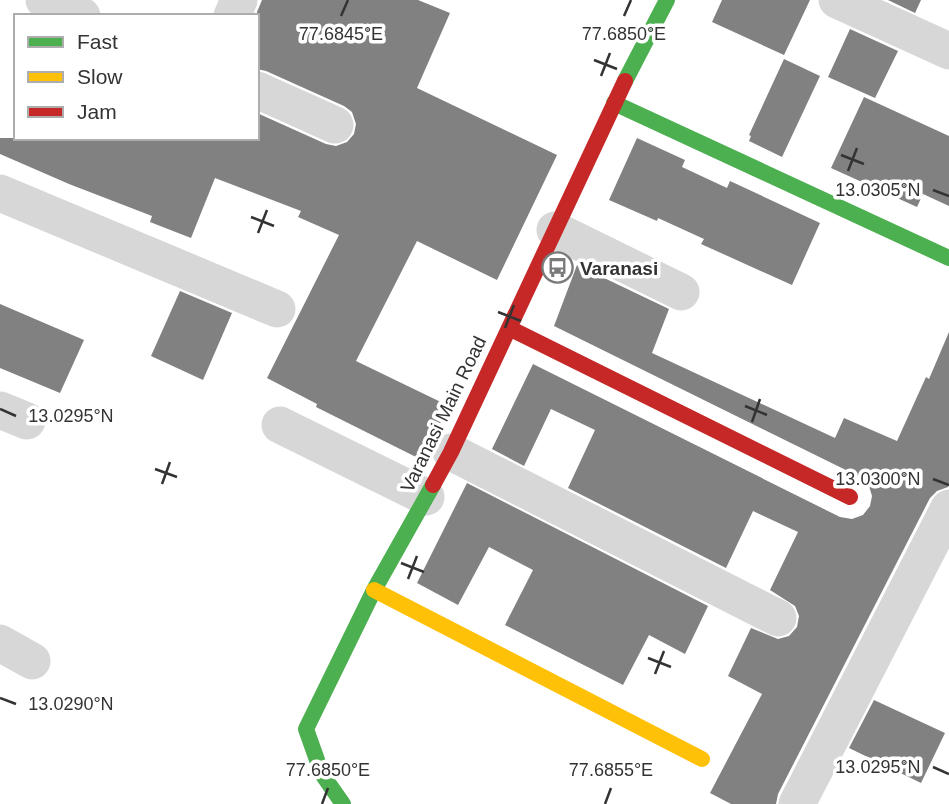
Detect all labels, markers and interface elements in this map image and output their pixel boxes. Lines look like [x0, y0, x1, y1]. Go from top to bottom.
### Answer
legend [14, 14, 259, 140]
text: 77.6845°E [299, 24, 383, 44]
text: 77.6850°E [582, 24, 666, 44]
text: Fast [77, 30, 118, 53]
text: Slow [77, 65, 123, 88]
text: Jam [77, 100, 117, 123]
text: 13.0305°N [835, 180, 921, 200]
bus stop icon: Varanasi [540, 251, 574, 285]
place label: Varanasi [580, 258, 658, 279]
street label: Varanasi Main Road [397, 333, 490, 496]
text: 13.0295°N [28, 406, 114, 426]
text: 13.0300°N [835, 469, 921, 489]
text: 13.0290°N [28, 694, 114, 714]
text: 13.0295°N [835, 757, 921, 777]
text: 77.6850°E [286, 760, 370, 780]
text: 77.6855°E [569, 760, 653, 780]

